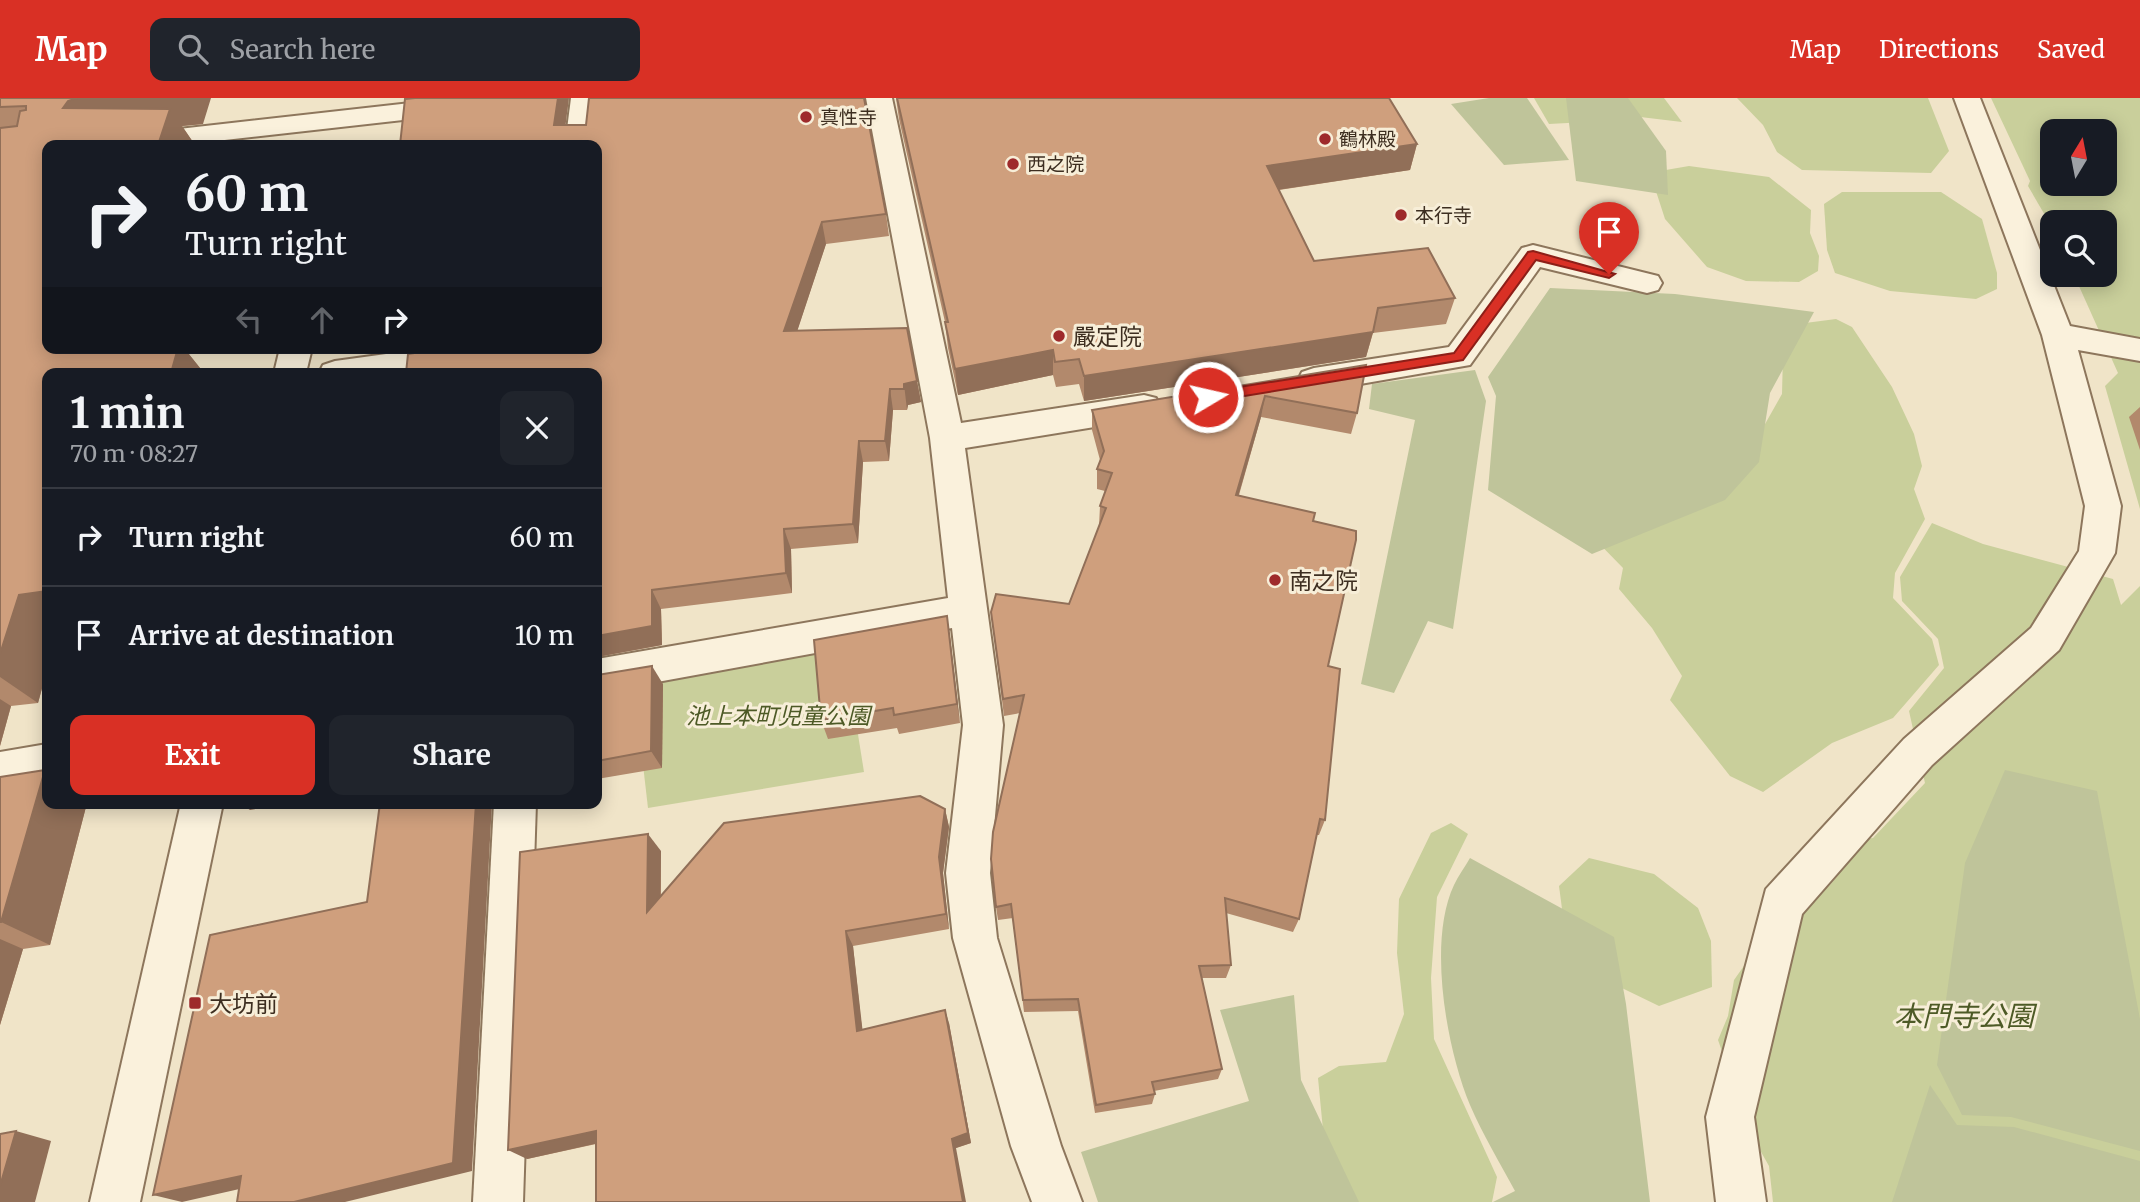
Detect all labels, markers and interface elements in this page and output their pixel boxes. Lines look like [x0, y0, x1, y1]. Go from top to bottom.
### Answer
search box [150, 18, 640, 81]
text: Map [35, 29, 108, 70]
icon: search [174, 30, 212, 68]
text: Search here [230, 33, 375, 66]
text: Map [1790, 34, 1841, 65]
text: Directions [1879, 34, 1999, 65]
text: Saved [2037, 34, 2105, 65]
place label: 真性寺 [820, 105, 877, 129]
marker: 真性寺 [798, 109, 814, 125]
north arrow [2040, 119, 2118, 196]
map controls [2040, 119, 2117, 287]
place label: 鶴林殿 [1339, 127, 1396, 151]
marker: 鶴林殿 [1317, 131, 1333, 147]
place label: 西之院 [1027, 152, 1084, 176]
marker: 西之院 [1005, 156, 1021, 172]
text: 60 m [185, 163, 308, 224]
icon: right [70, 168, 161, 259]
pin [1579, 202, 1639, 274]
place label: 本行寺 [1415, 203, 1472, 227]
marker: 本行寺 [1393, 207, 1409, 223]
button: search [2040, 210, 2117, 287]
icon: arrive [1590, 213, 1628, 251]
text: Turn right [185, 224, 347, 264]
icon: left [230, 301, 268, 339]
icon: ahead [303, 301, 341, 339]
icon: right [376, 301, 414, 339]
place label: 嚴定院 [1073, 322, 1142, 351]
marker: 嚴定院 [1051, 328, 1067, 344]
position arrow [1171, 360, 1245, 434]
text: 1 min [70, 387, 184, 439]
button: close [500, 391, 574, 465]
text: 70 m · 08:27 [70, 439, 198, 468]
icon: right [70, 518, 108, 556]
text: Turn right [129, 521, 264, 554]
text: 60 m [510, 521, 574, 554]
place label: 南之院 [1289, 566, 1358, 595]
marker: 南之院 [1267, 572, 1283, 588]
icon: arrive [70, 616, 108, 654]
text: Arrive at destination [129, 619, 394, 652]
text: 10 m [515, 619, 574, 652]
park label: 池上本町児童公園 [686, 701, 873, 730]
button: Exit [70, 715, 315, 795]
button: Share [329, 715, 574, 795]
place label: 大坊前 [209, 989, 278, 1018]
marker: 大坊前 [187, 995, 203, 1011]
park label: 本門寺公園 [1894, 998, 2038, 1034]

